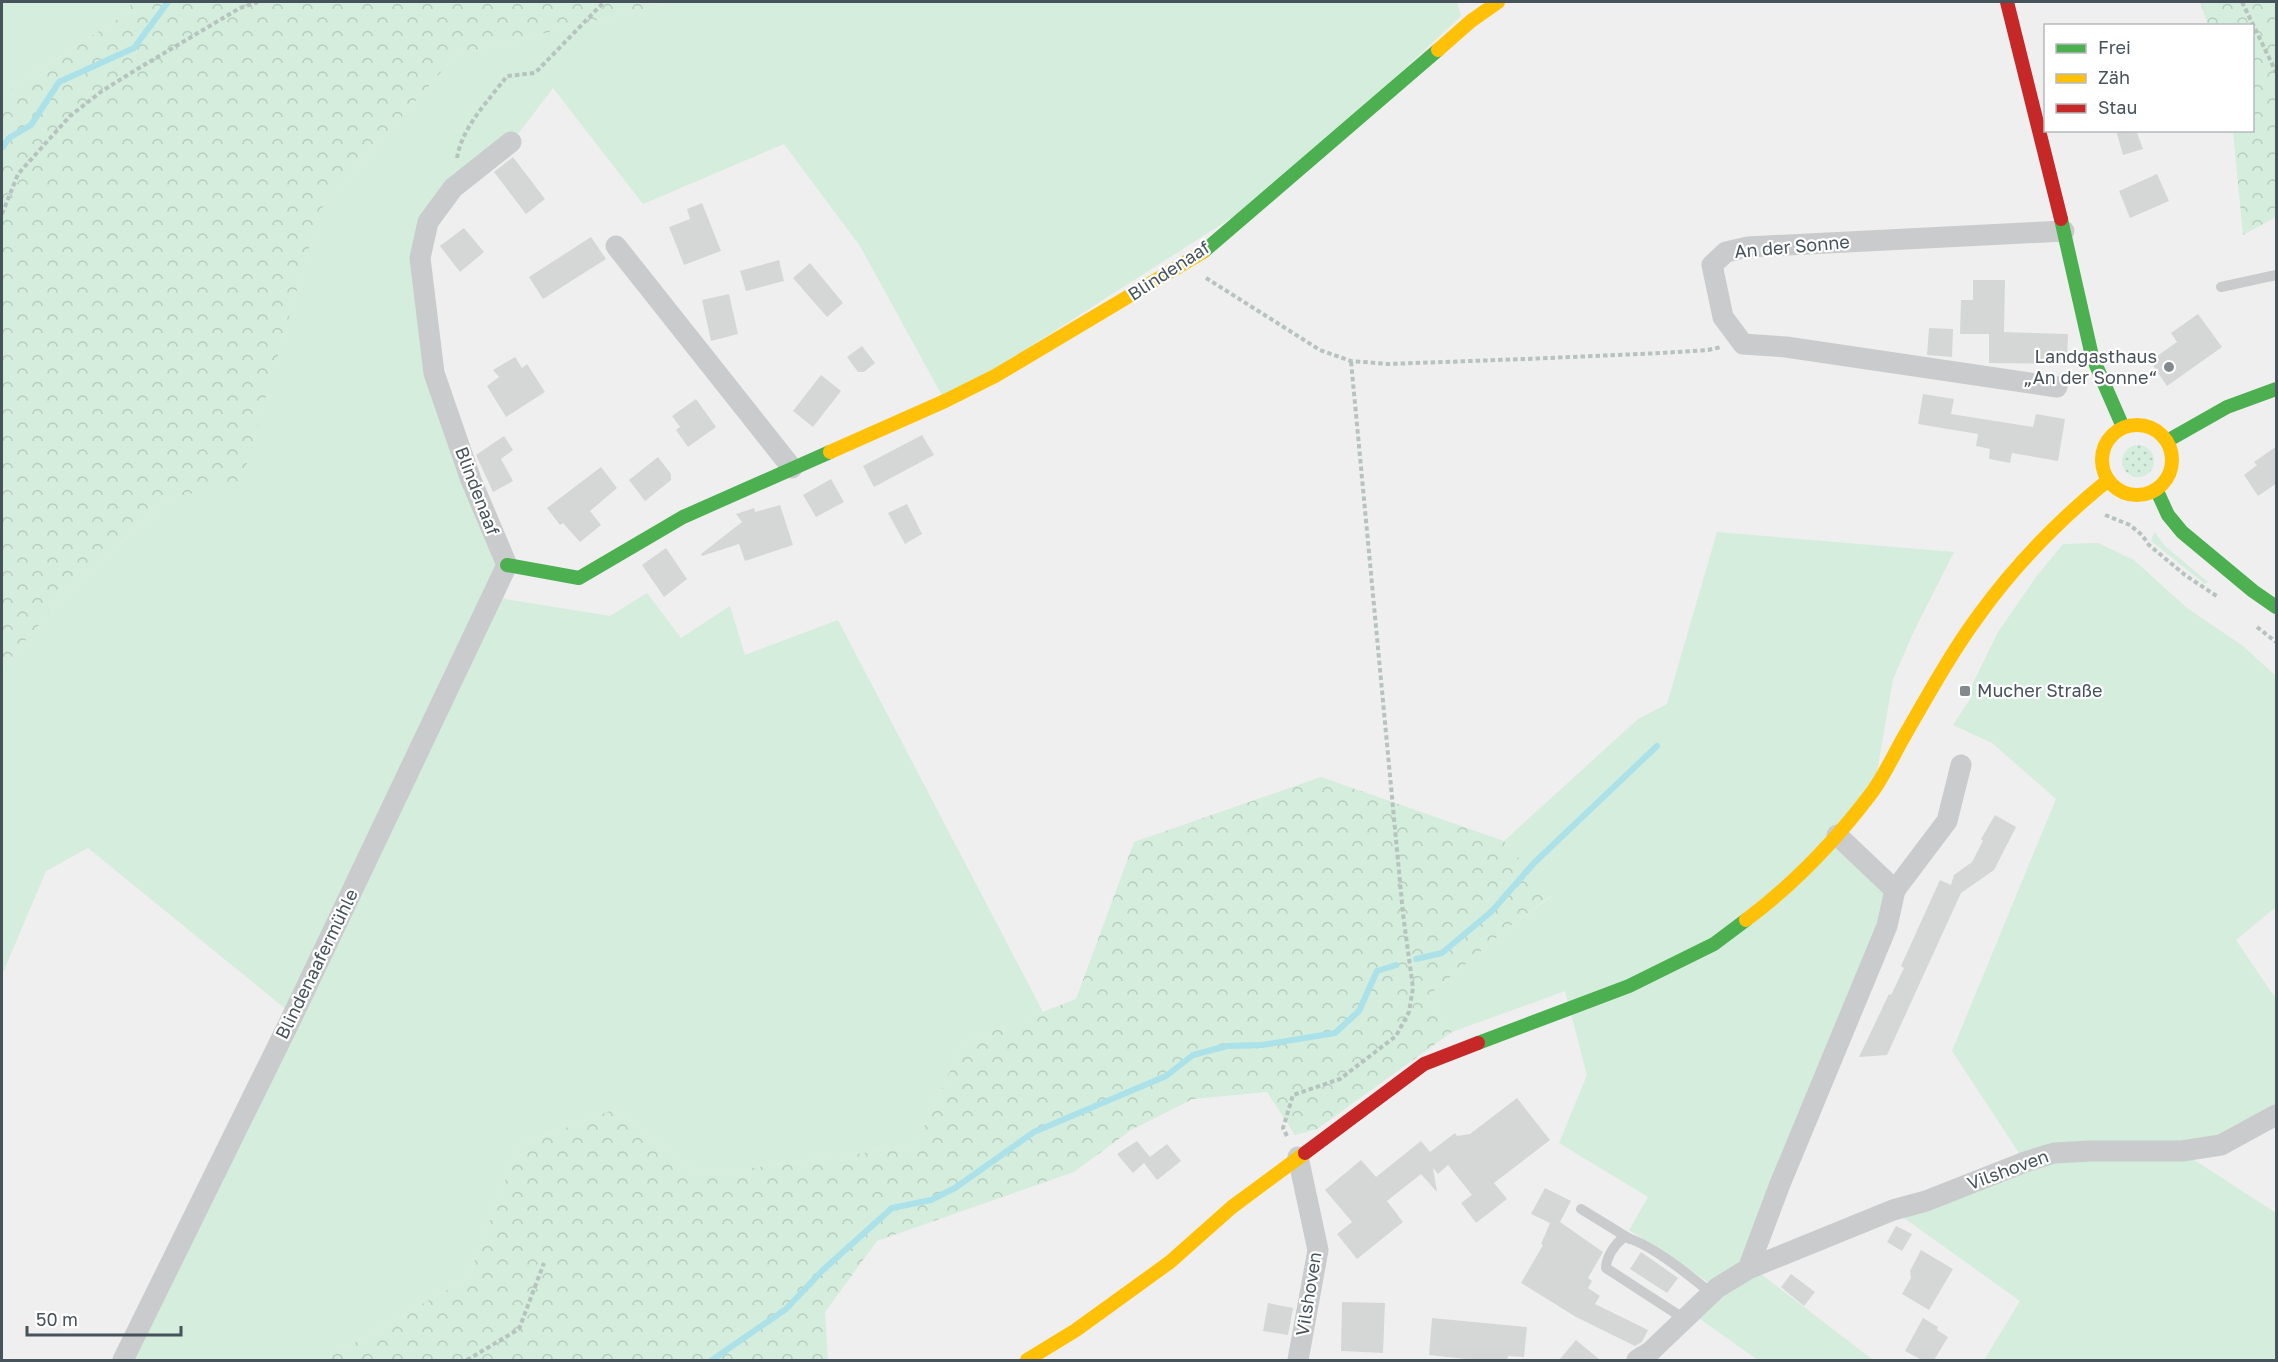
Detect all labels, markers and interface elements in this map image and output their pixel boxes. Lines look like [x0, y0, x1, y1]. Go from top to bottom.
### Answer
legend [2044, 24, 2254, 132]
text: Frei [2098, 36, 2131, 58]
text: Zäh [2098, 66, 2130, 88]
text: Stau [2098, 96, 2137, 118]
street label: An der Sonne [1733, 230, 1850, 262]
street label: Blindenaaf [1123, 235, 1214, 305]
place label: Landgasthaus „An der Sonne“ [2024, 345, 2157, 388]
marker: Landgasthaus „An der Sonne“ [2162, 360, 2176, 374]
street label: Blindenaaf [451, 443, 505, 538]
place label: Mucher Straße [1977, 679, 2102, 701]
marker: Mucher Straße [1958, 684, 1972, 698]
street label: Blindenaafermühle [270, 885, 362, 1042]
street label: Vilshoven [1964, 1144, 2051, 1194]
street label: Vilshoven [1291, 1250, 1326, 1338]
scale bar [27, 1299, 182, 1337]
text: 50 m [36, 1308, 78, 1330]

